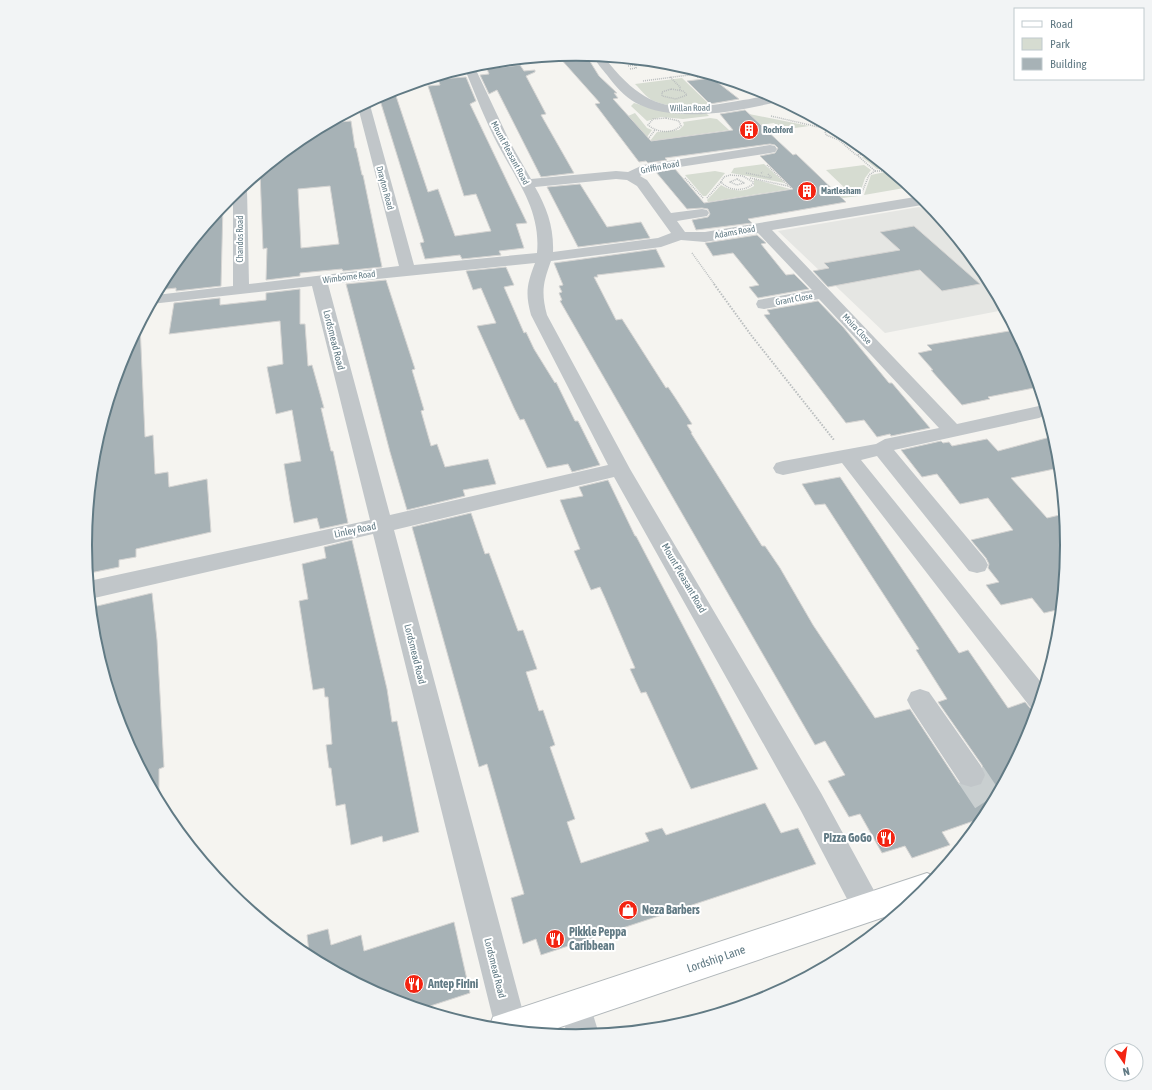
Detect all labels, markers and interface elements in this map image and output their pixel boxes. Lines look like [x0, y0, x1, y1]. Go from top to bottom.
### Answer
legend [1014, 8, 1144, 80]
text: Road [1050, 17, 1073, 31]
text: Park [1050, 37, 1071, 51]
text: Building [1050, 57, 1088, 71]
street label: Willan Road [670, 103, 710, 113]
building icon: Rochford [738, 119, 760, 141]
street label: Mount Pleasant Road [489, 120, 531, 186]
place label: Rochford [763, 125, 793, 135]
street label: Griffin Road [640, 158, 680, 176]
street label: Drayton Road [374, 165, 396, 211]
building icon: Martlesham [796, 180, 818, 202]
place label: Martlesham [821, 186, 861, 196]
street label: Chandos Road [235, 215, 245, 263]
street label: Adams Road [714, 224, 756, 240]
street label: Wimborne Road [322, 269, 376, 285]
street label: Grant Close [775, 291, 813, 307]
street label: Lordsmead Road [321, 309, 347, 371]
street label: Moira Close [840, 312, 874, 346]
street label: Linley Road [333, 520, 377, 540]
street label: Mount Pleasant Road [660, 541, 708, 615]
street label: Lordsmead Road [402, 623, 428, 685]
restaurant icon: Pizza GoGo [875, 827, 897, 849]
place label: Pizza GoGo [824, 831, 872, 845]
shop icon: Neza Barbers [617, 899, 639, 921]
place label: Neza Barbers [642, 903, 701, 917]
place label: Pikkle Peppa Caribbean [569, 925, 627, 953]
restaurant icon: Pikkle Peppa Caribbean [544, 928, 566, 950]
street label: Lordsmead Road [482, 937, 508, 999]
street label: Lordship Lane [685, 942, 747, 976]
restaurant icon: Antep Firini [403, 973, 425, 995]
place label: Antep Firini [427, 977, 479, 991]
north arrow [1104, 1042, 1144, 1082]
text: N [1122, 1065, 1131, 1078]

